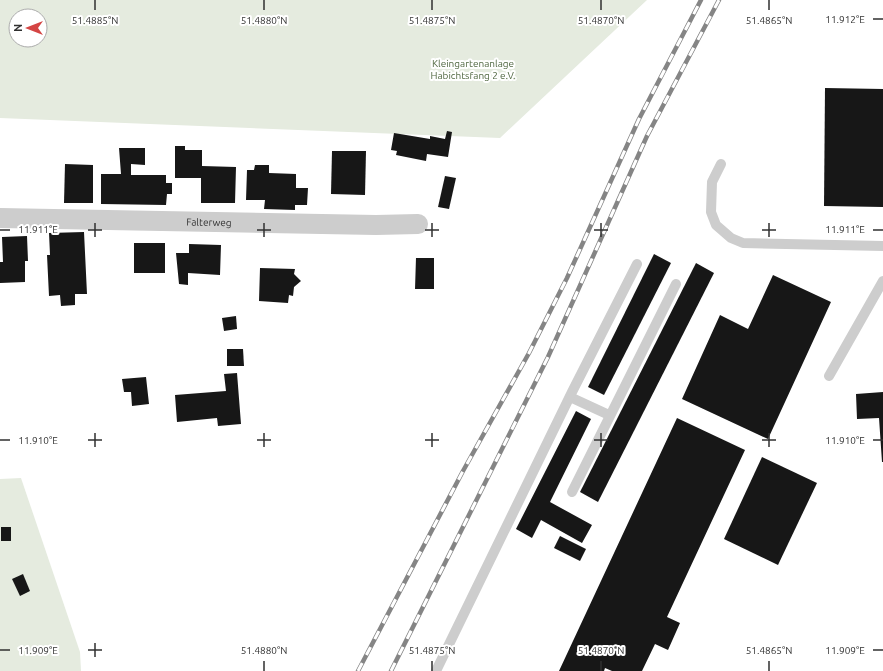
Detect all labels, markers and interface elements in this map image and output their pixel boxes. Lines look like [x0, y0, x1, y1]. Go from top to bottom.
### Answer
north arrow [8, 8, 48, 48]
text: 11.912°E [825, 14, 865, 25]
text: 51.4885°N [72, 15, 118, 26]
text: 51.4880°N [241, 15, 287, 26]
text: 51.4875°N [409, 15, 455, 26]
text: 51.4870°N [578, 15, 624, 26]
text: 51.4865°N [746, 15, 792, 26]
text: N [12, 24, 24, 32]
park label: Kleingartenanlage Habichtsfang 2 e.V. [430, 58, 516, 81]
street label: Falterweg [186, 216, 232, 228]
text: 11.911°E [18, 224, 58, 235]
text: 11.911°E [825, 224, 865, 235]
text: 11.910°E [18, 435, 58, 446]
text: 11.910°E [825, 435, 865, 446]
text: 11.909°E [18, 645, 58, 656]
text: 51.4880°N [241, 645, 287, 656]
text: 51.4875°N [409, 645, 455, 656]
text: 51.4870°N [578, 645, 624, 656]
text: 51.4865°N [746, 645, 792, 656]
text: 11.909°E [825, 645, 865, 656]

